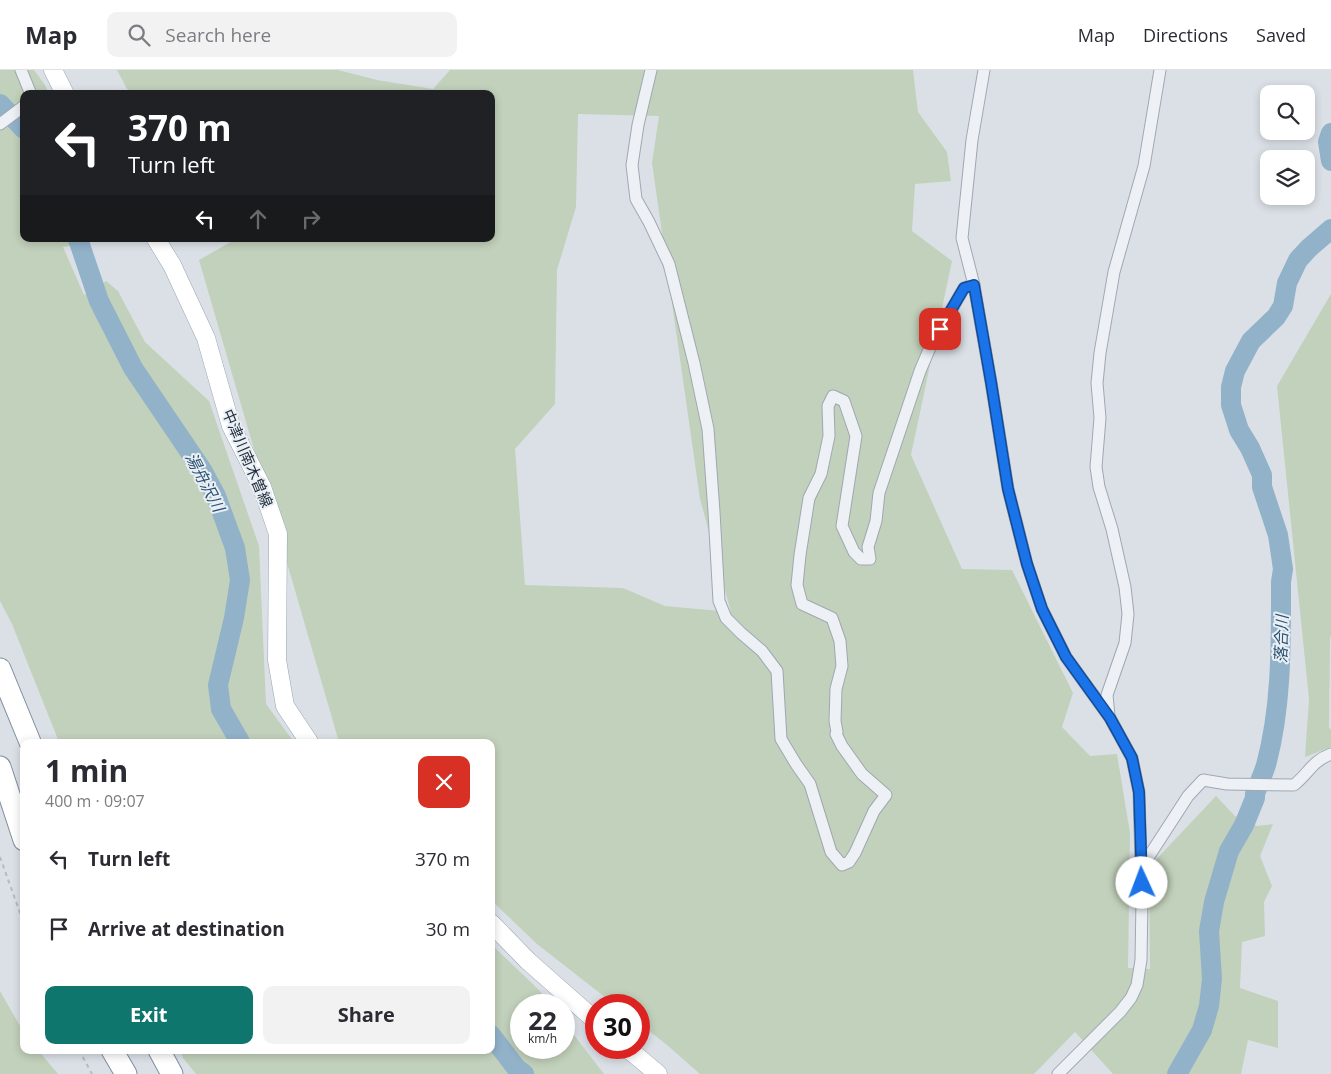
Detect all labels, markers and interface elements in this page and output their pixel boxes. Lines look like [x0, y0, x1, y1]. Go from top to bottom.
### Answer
search box [107, 12, 457, 57]
text: Map [25, 18, 77, 51]
icon: search [125, 21, 153, 49]
text: Search here [165, 22, 271, 48]
text: Map [1078, 23, 1115, 47]
text: Directions [1143, 23, 1228, 47]
text: Saved [1256, 23, 1306, 47]
map controls [1260, 85, 1315, 205]
button: search [1260, 85, 1315, 140]
text: 370 m [128, 104, 232, 151]
icon: left [45, 110, 110, 175]
text: Turn left [128, 149, 215, 179]
button: layers [1260, 150, 1315, 205]
icon: left [191, 205, 219, 233]
icon: ahead [244, 205, 272, 233]
icon: right [297, 205, 325, 233]
pin [919, 308, 961, 350]
icon: arrive [926, 315, 954, 343]
street label: 中津川南木曽線 [218, 406, 278, 510]
water label: 湯舟沢川 [180, 449, 231, 517]
water label: 落合川 [1269, 613, 1293, 663]
text: 1 min [45, 750, 128, 791]
button: close [418, 756, 470, 808]
text: 400 m · 09:07 [45, 790, 145, 812]
icon: left [45, 845, 73, 873]
text: Turn left [88, 846, 170, 872]
text: 370 m [415, 846, 470, 872]
position arrow [1115, 856, 1167, 908]
icon: arrive [45, 915, 73, 943]
text: Arrive at destination [88, 916, 285, 942]
text: 30 m [426, 916, 470, 942]
button: Exit [45, 986, 253, 1044]
button: Share [263, 986, 470, 1044]
speed limit sign: 30 [585, 994, 650, 1059]
text: 22 [528, 1003, 557, 1037]
text: km/h [528, 1030, 557, 1047]

